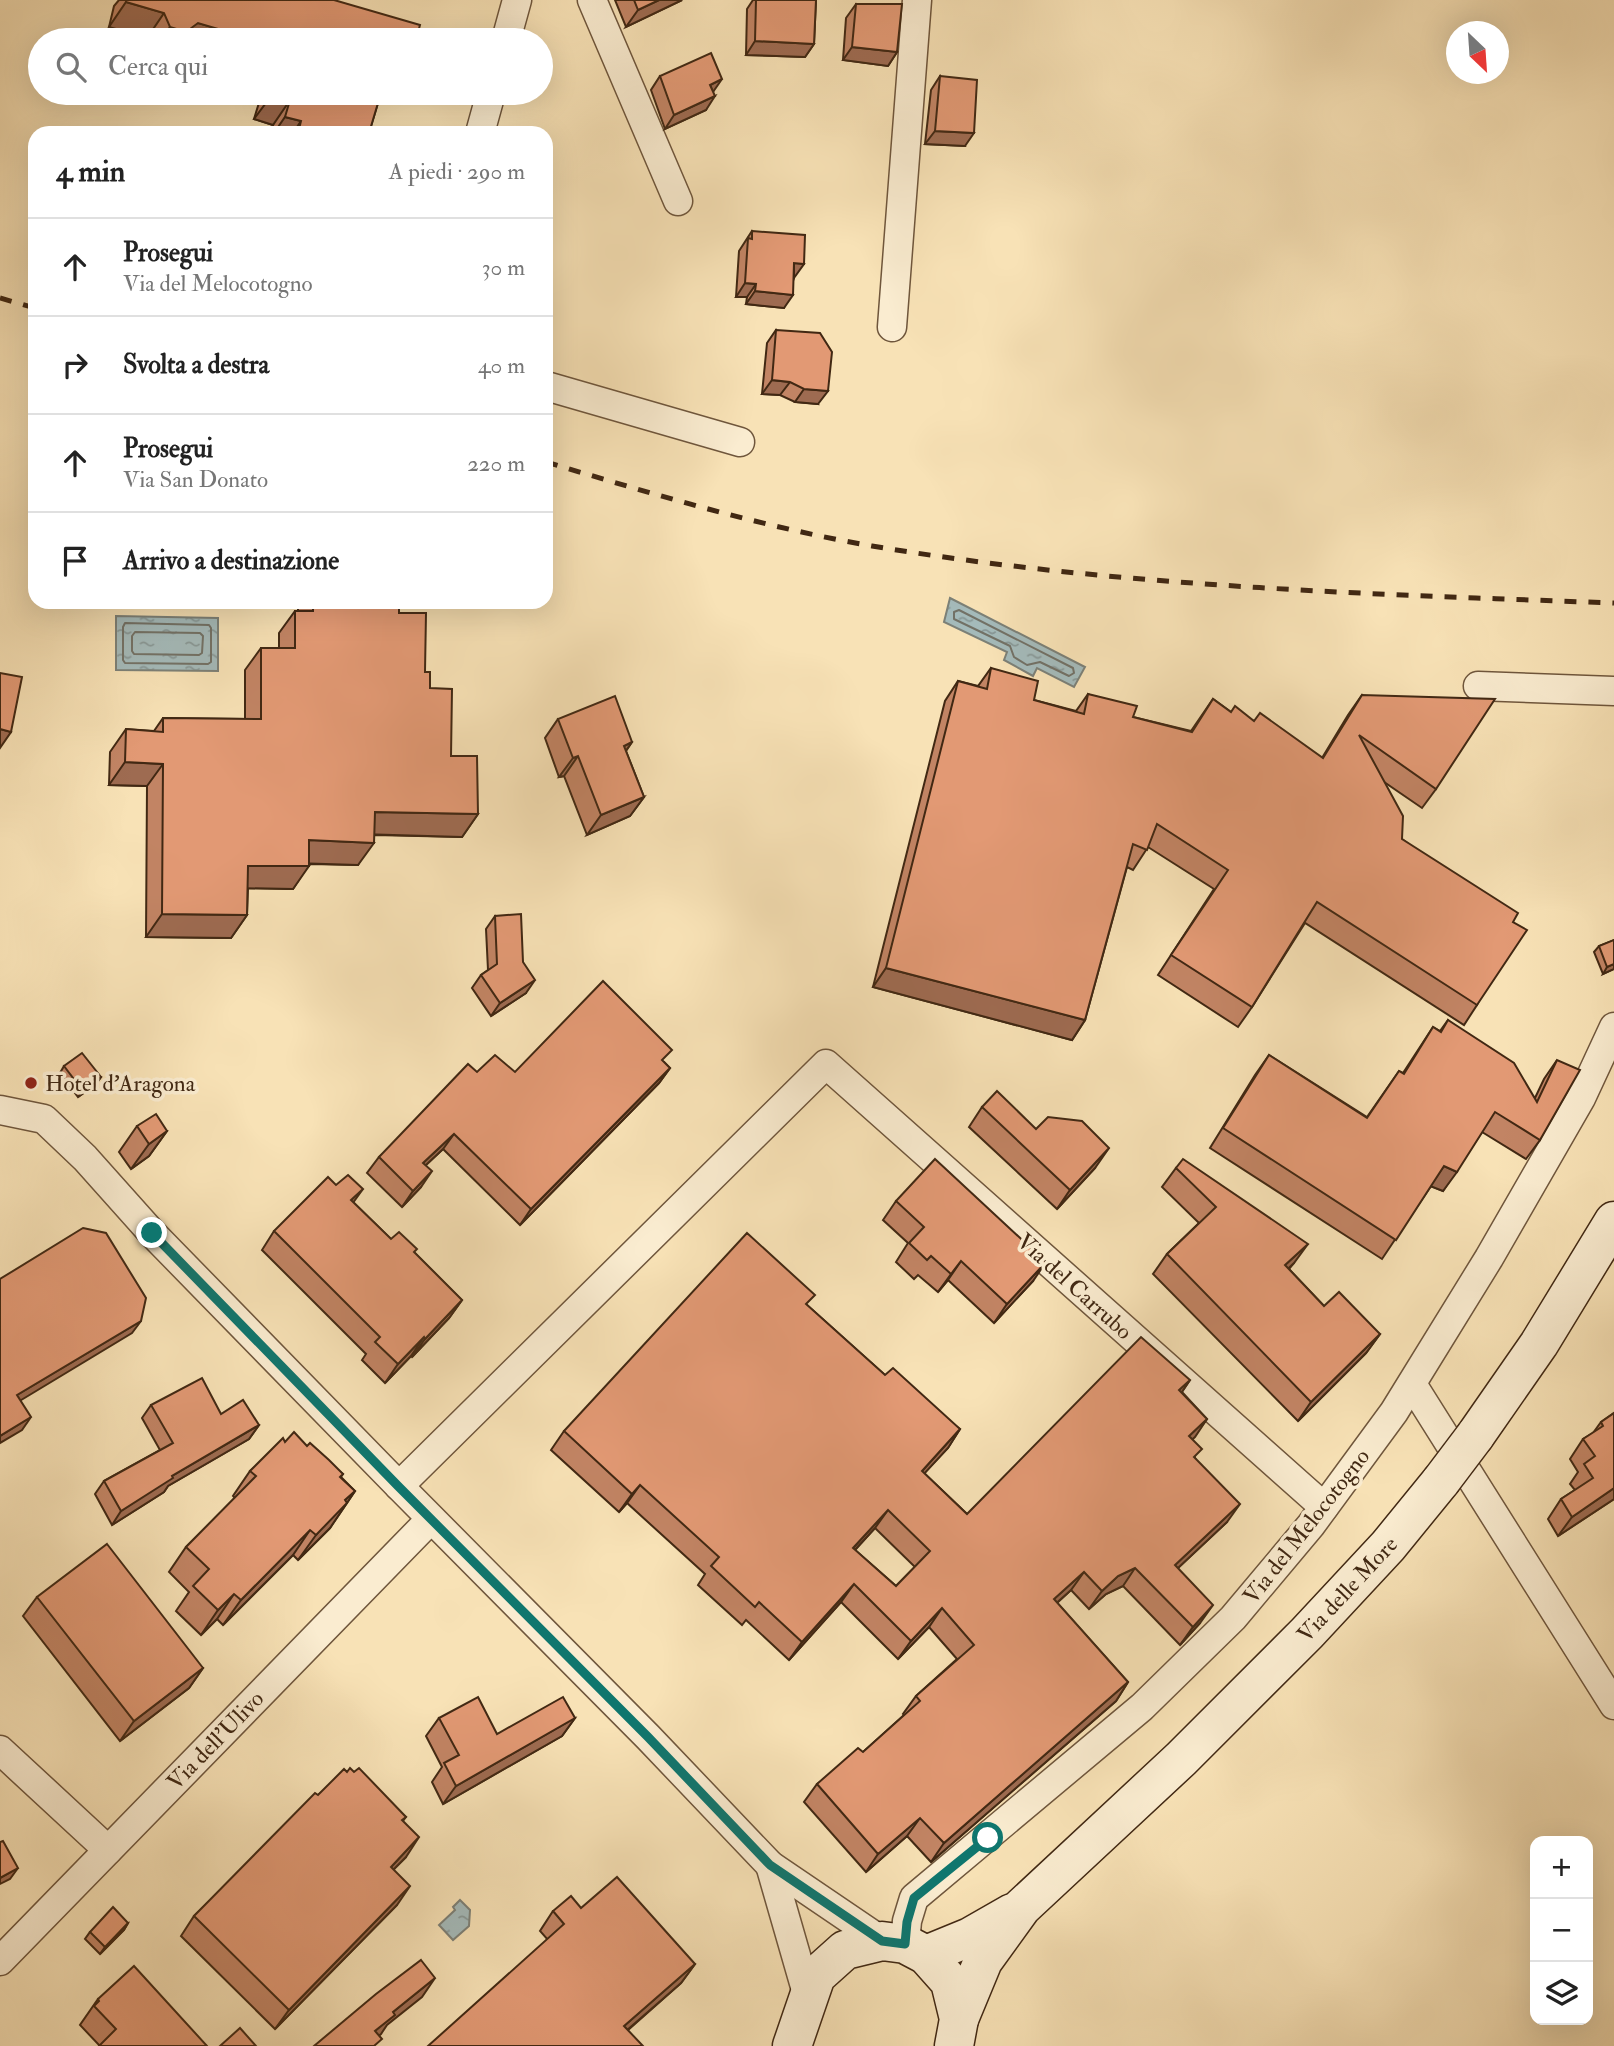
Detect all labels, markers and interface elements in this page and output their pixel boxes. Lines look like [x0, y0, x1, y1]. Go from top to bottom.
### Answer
north arrow [1446, 21, 1509, 84]
search box [28, 28, 553, 105]
icon: search [52, 48, 90, 86]
text: Cerca qui [108, 51, 208, 83]
text: 4 min [56, 153, 125, 190]
text: A piedi · 290 m [389, 157, 525, 186]
text: Prosegui [123, 237, 213, 269]
icon: ahead [56, 248, 94, 286]
text: 30 m [482, 253, 525, 282]
text: Via del Melocotogno [123, 269, 313, 298]
icon: right [56, 346, 94, 384]
text: Svolta a destra [123, 349, 269, 381]
text: 40 m [478, 351, 525, 380]
text: Prosegui [123, 433, 213, 465]
icon: ahead [56, 444, 94, 482]
text: 220 m [467, 449, 525, 478]
text: Via San Donato [123, 465, 268, 494]
icon: arrive [56, 542, 94, 580]
text: Arrivo a destinazione [123, 545, 339, 577]
place label: Hotel d'Aragona [45, 1069, 196, 1098]
marker: Hotel d'Aragona [23, 1075, 39, 1091]
route end [136, 1217, 167, 1248]
street label: Via del Carrubo [1011, 1227, 1139, 1346]
street label: Via del Melocotogno [1237, 1443, 1376, 1610]
street label: Via delle More [1291, 1530, 1404, 1648]
street label: Via dell'Ulivo [161, 1685, 270, 1796]
route start [972, 1822, 1003, 1853]
map controls [1530, 1836, 1593, 2025]
button: + [1530, 1836, 1593, 1899]
button: − [1530, 1899, 1593, 1962]
button: layers [1530, 1962, 1593, 2025]

